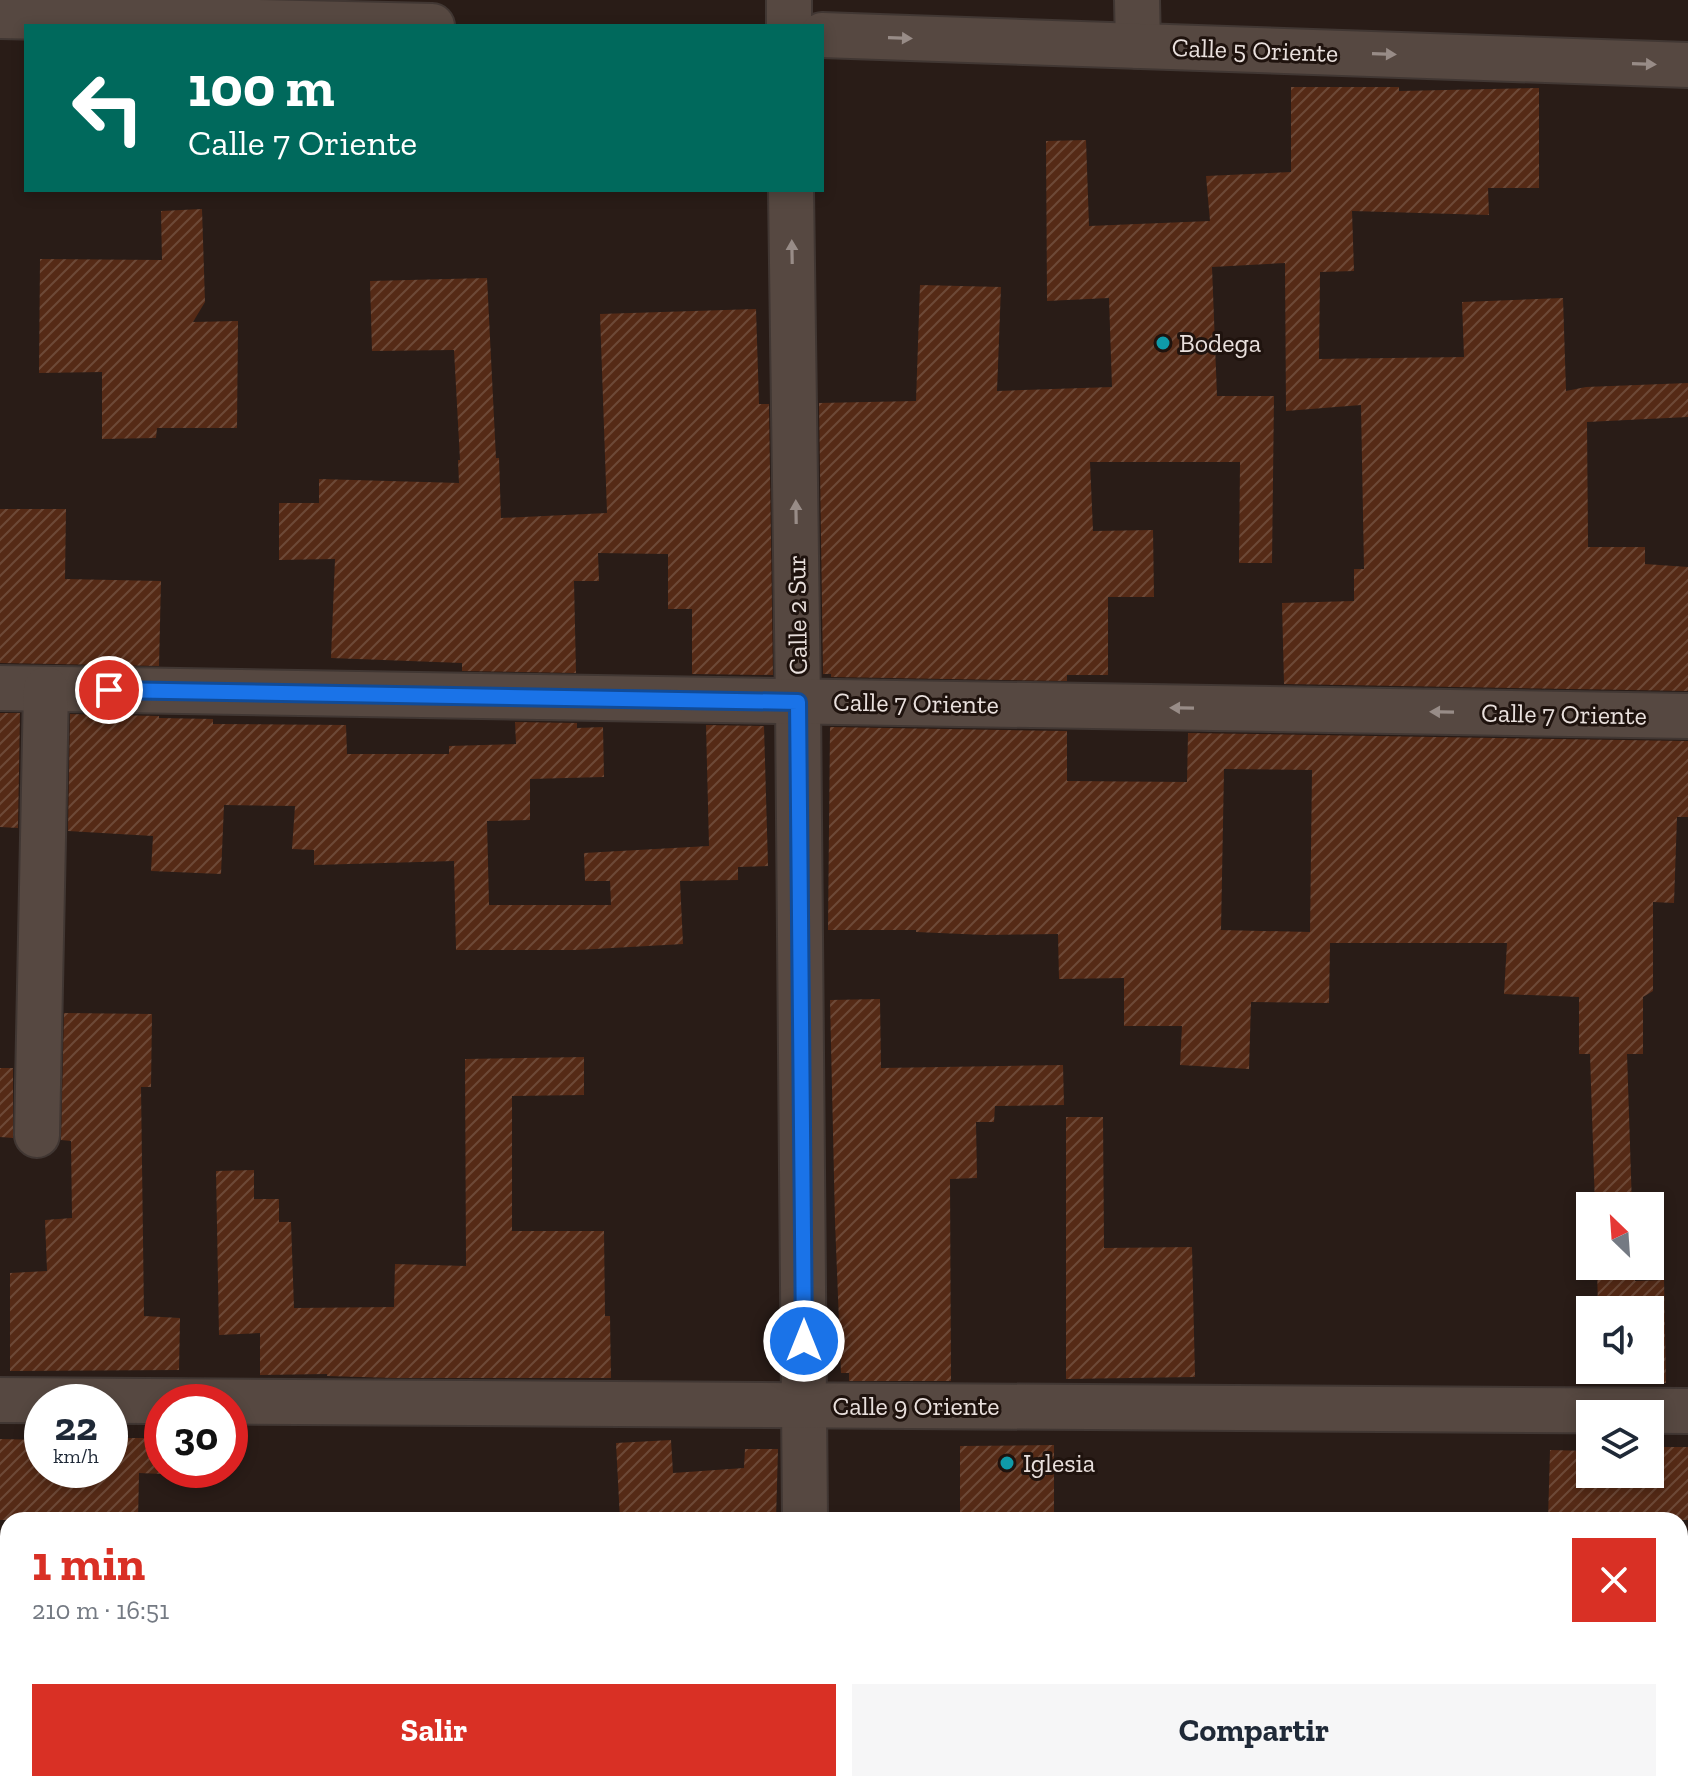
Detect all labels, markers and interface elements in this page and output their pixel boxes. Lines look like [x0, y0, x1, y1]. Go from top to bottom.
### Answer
one-way arrow [888, 31, 913, 44]
street label: Calle 5 Oriente [1171, 31, 1339, 69]
one-way arrow [1372, 48, 1397, 61]
text: 100 m [188, 53, 335, 120]
icon: left [56, 56, 160, 160]
one-way arrow [1631, 57, 1657, 70]
text: Calle 7 Oriente [188, 121, 417, 164]
one-way arrow [786, 239, 798, 264]
place label: Bodega [1179, 327, 1262, 359]
marker: Bodega [1154, 334, 1172, 352]
one-way arrow [790, 499, 802, 524]
street label: Calle 2 Sur [780, 555, 814, 675]
pin [75, 656, 143, 724]
icon: arrive [87, 668, 131, 712]
street label: Calle 7 Oriente [833, 686, 999, 720]
street label: Calle 7 Oriente [1481, 697, 1647, 731]
one-way arrow [1169, 702, 1194, 714]
one-way arrow [1429, 706, 1454, 719]
north arrow [1576, 1192, 1664, 1280]
map controls [1576, 1192, 1664, 1488]
button: sound [1576, 1296, 1664, 1384]
position arrow [762, 1299, 846, 1383]
speed limit sign: 30 [144, 1384, 248, 1488]
street label: Calle 9 Oriente [832, 1390, 1000, 1422]
button: layers [1576, 1400, 1664, 1488]
text: 22 [55, 1402, 97, 1450]
text: km/h [53, 1444, 99, 1468]
place label: Iglesia [1023, 1447, 1096, 1479]
marker: Iglesia [998, 1454, 1016, 1472]
text: 1 min [32, 1535, 145, 1592]
button: close [1572, 1538, 1656, 1622]
text: 210 m · 16:51 [32, 1594, 169, 1626]
button: Salir [32, 1684, 836, 1776]
button: Compartir [852, 1684, 1656, 1776]

